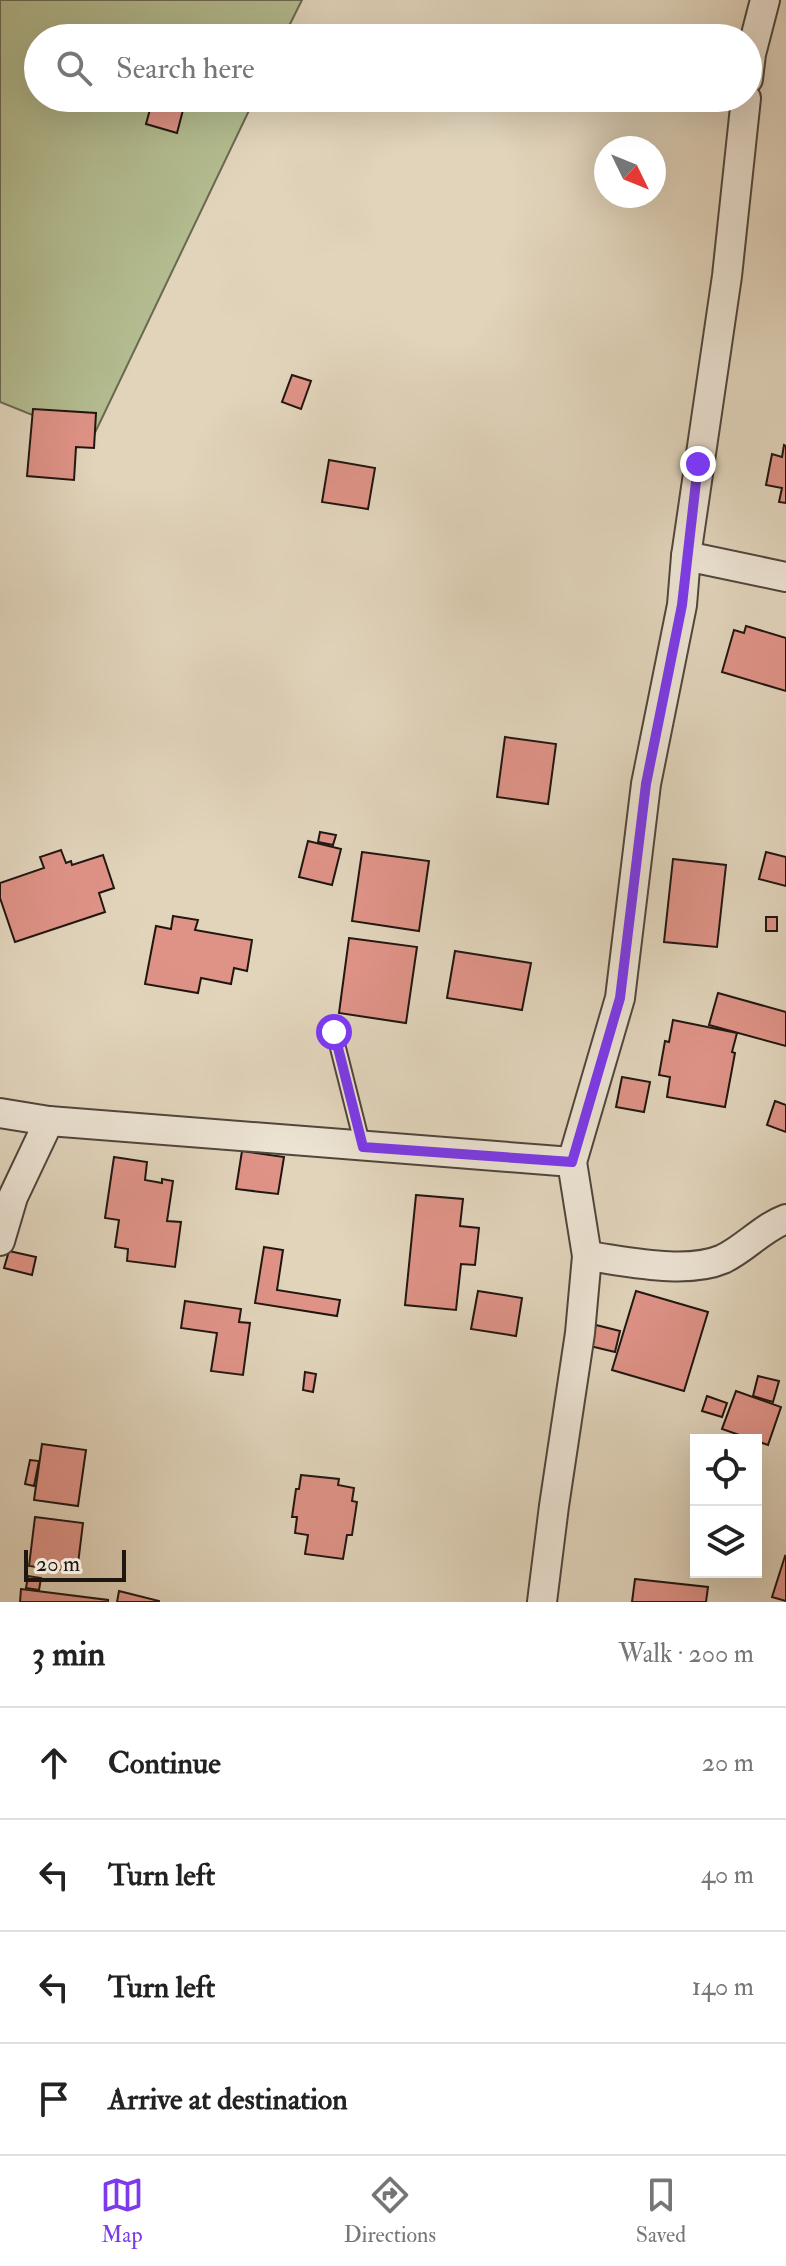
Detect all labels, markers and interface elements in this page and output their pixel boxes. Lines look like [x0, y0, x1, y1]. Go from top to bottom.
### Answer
search box [24, 24, 762, 112]
icon: search [52, 46, 96, 90]
text: Search here [116, 50, 255, 87]
north arrow [594, 136, 666, 208]
route end [680, 446, 716, 482]
route start [316, 1014, 352, 1050]
map controls [690, 1434, 762, 1578]
button: locate [690, 1434, 762, 1506]
button: layers [690, 1506, 762, 1578]
scale bar [24, 1546, 126, 1582]
text: 20 m [36, 1550, 80, 1578]
text: 3 min [32, 1633, 105, 1676]
text: Walk · 200 m [618, 1638, 754, 1670]
icon: ahead [32, 1741, 76, 1785]
text: Continue [108, 1745, 221, 1782]
text: 20 m [702, 1747, 754, 1779]
icon: left [32, 1853, 76, 1897]
text: Turn left [108, 1857, 215, 1894]
text: 40 m [701, 1859, 754, 1891]
icon: left [32, 1965, 76, 2009]
text: Turn left [108, 1969, 215, 2006]
text: 140 m [692, 1971, 754, 2003]
icon: arrive [32, 2077, 76, 2121]
text: Arrive at destination [108, 2081, 348, 2118]
tab: Map [100, 2173, 144, 2249]
tab: Directions [344, 2173, 436, 2249]
tab: Saved [636, 2173, 686, 2249]

